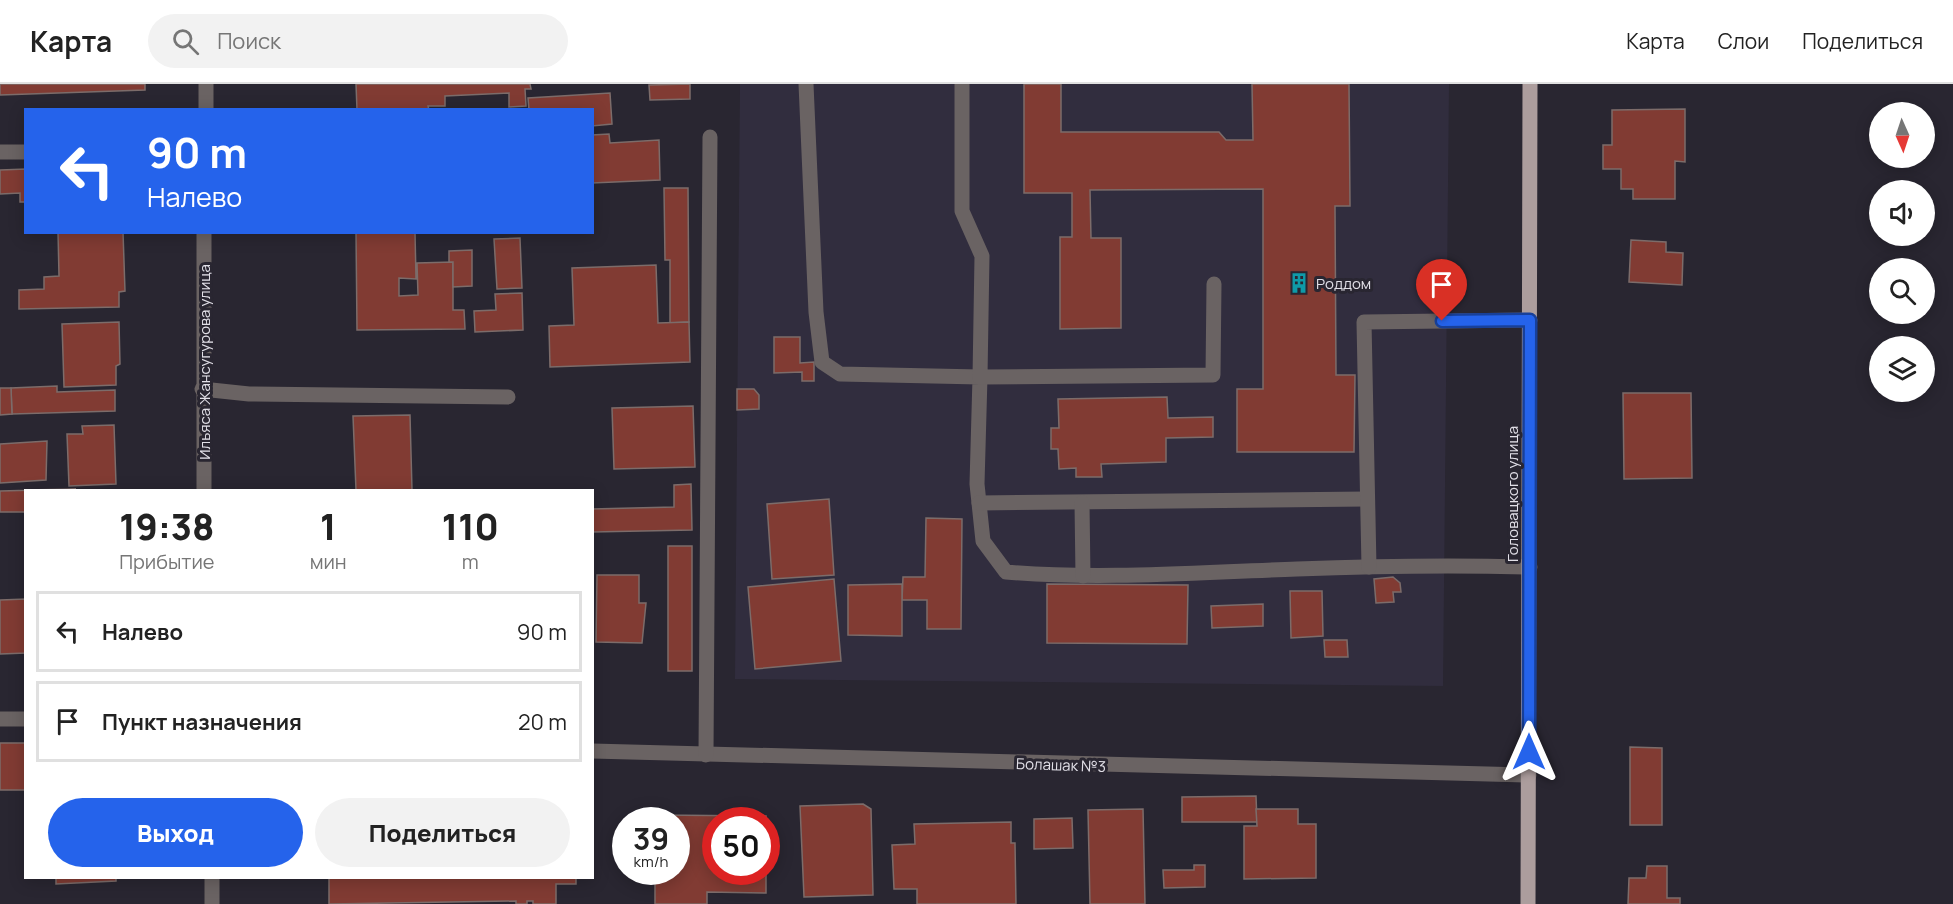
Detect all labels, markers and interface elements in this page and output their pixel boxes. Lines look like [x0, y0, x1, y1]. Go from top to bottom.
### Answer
search box [148, 14, 568, 68]
text: Карта [30, 22, 112, 60]
icon: search [169, 25, 202, 58]
text: Поиск [217, 26, 281, 56]
text: Карта [1626, 27, 1685, 55]
text: Слои [1718, 27, 1769, 55]
text: Поделиться [1802, 27, 1923, 55]
north arrow [1869, 102, 1935, 168]
map controls [1869, 102, 1935, 402]
text: 90 m [147, 123, 247, 181]
icon: left [48, 132, 126, 210]
text: Налево [147, 178, 242, 215]
button: sound [1869, 180, 1935, 246]
button: search [1869, 258, 1935, 324]
pin [1416, 259, 1467, 321]
street label: Ильяса Жансугурова улица [194, 264, 215, 460]
icon: arrive [1425, 268, 1458, 301]
building icon: Роддом [1287, 271, 1311, 295]
place label: Роддом [1316, 273, 1371, 294]
button: layers [1869, 336, 1935, 402]
street label: Головацкого улица [1502, 426, 1523, 562]
text: 19:38 [119, 502, 214, 551]
text: 1 [320, 502, 336, 551]
text: 110 [442, 502, 499, 551]
text: Прибытие [119, 548, 214, 575]
text: мин [310, 548, 347, 575]
text: m [462, 548, 479, 575]
icon: left [51, 615, 84, 648]
text: Налево [102, 617, 183, 647]
text: 90 m [517, 617, 567, 647]
icon: arrive [51, 705, 84, 738]
text: Пункт назначения [102, 707, 302, 737]
text: 20 m [518, 707, 567, 737]
position arrow [1497, 720, 1561, 784]
street label: Болашак №3 [1016, 753, 1106, 777]
button: Выход [48, 798, 303, 867]
button: Поделиться [315, 798, 570, 867]
speed limit sign: 50 [702, 807, 780, 885]
text: 39 [633, 818, 669, 859]
text: km/h [634, 851, 668, 872]

